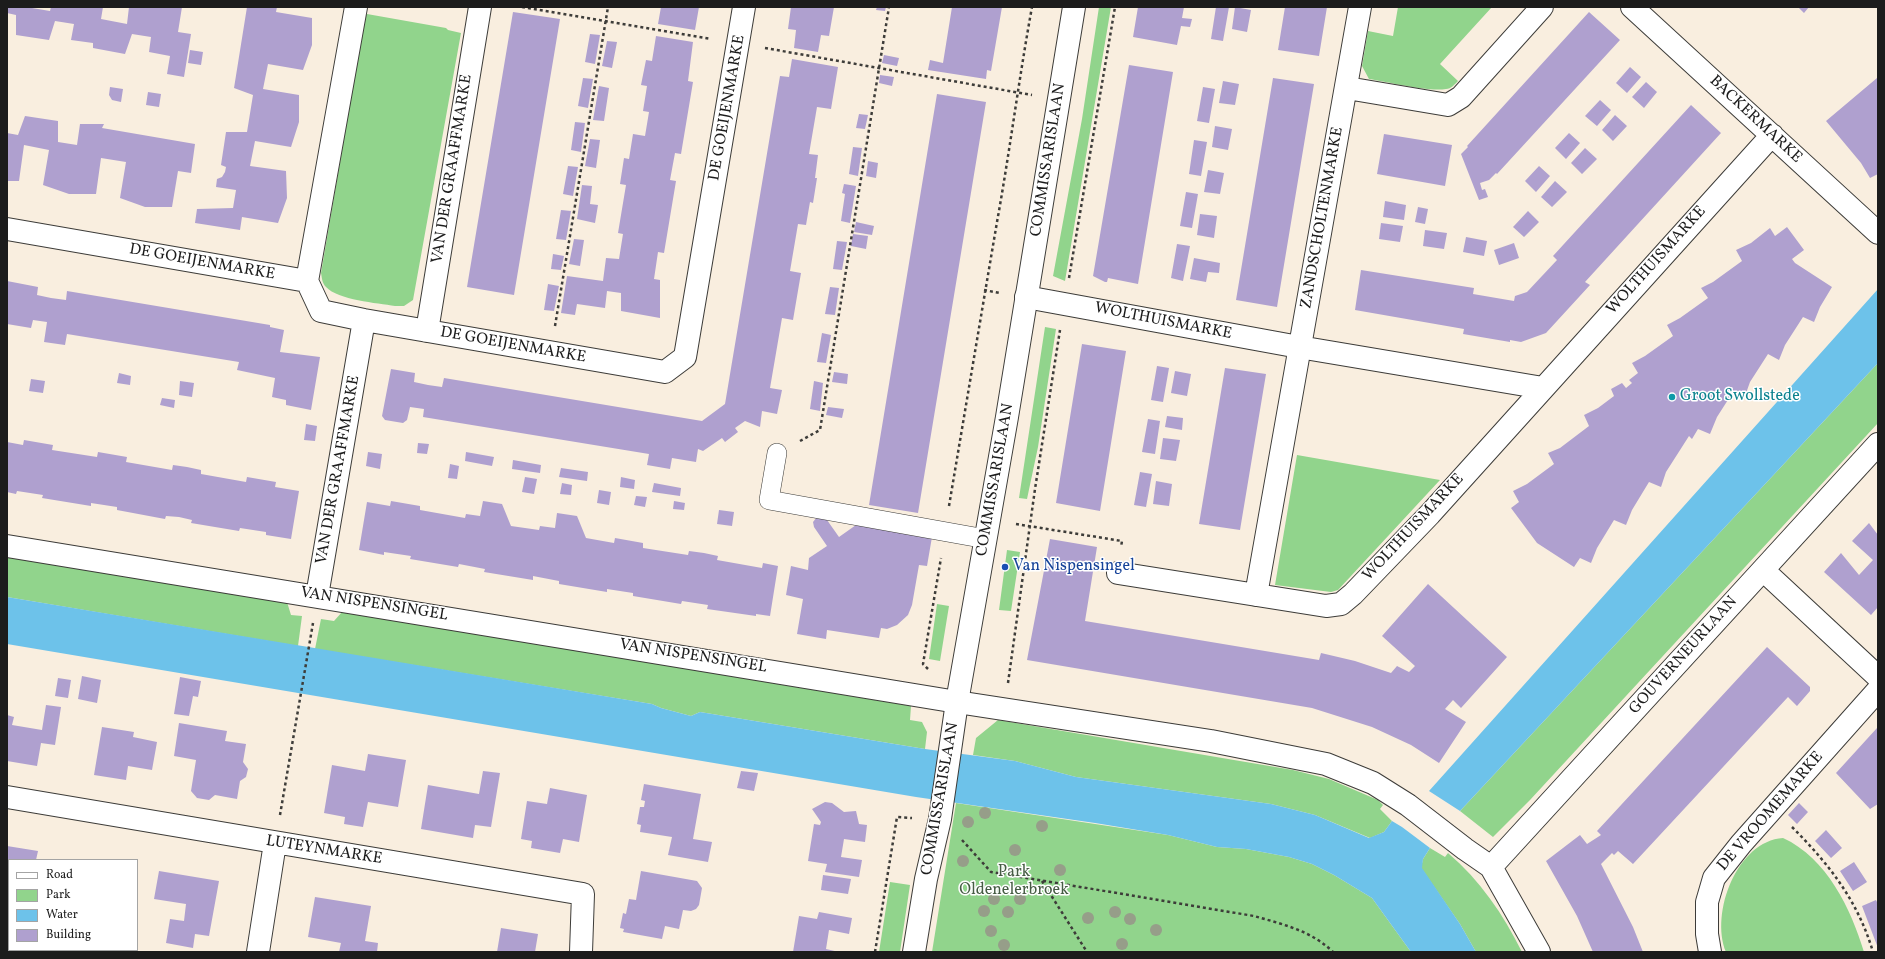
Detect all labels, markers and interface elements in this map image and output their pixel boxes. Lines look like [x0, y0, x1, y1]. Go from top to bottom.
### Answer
street label: DE GOEIJENMARKE [706, 34, 750, 182]
street label: BACKERMARKE [1705, 72, 1805, 168]
street label: VAN DER GRAAFFMARKE [429, 73, 477, 265]
street label: COMMISSARISLAAN [1027, 82, 1071, 238]
street label: ZANDSCHOLTENMARKE [1298, 126, 1348, 310]
street label: WOLTHUISMARKE [1603, 203, 1711, 319]
street label: DE GOEIJENMARKE [128, 241, 276, 285]
street label: WOLTHUISMARKE [1093, 299, 1233, 345]
street label: DE GOEIJENMARKE [439, 324, 587, 368]
street label: VAN DER GRAAFFMARKE [313, 374, 365, 566]
place label: Groot Swollstede [1680, 387, 1800, 407]
marker: Groot Swollstede [1667, 392, 1677, 402]
street label: COMMISSARISLAAN [973, 402, 1019, 558]
street label: WOLTHUISMARKE [1359, 470, 1469, 586]
place label: Van Nispensingel [1013, 557, 1135, 577]
marker: Van Nispensingel [1000, 562, 1010, 572]
street label: VAN NISPENSINGEL [299, 584, 449, 626]
street label: GOUVERNEURLAAN [1626, 593, 1742, 719]
street label: VAN NISPENSINGEL [618, 636, 768, 678]
street label: COMMISSARISLAAN [918, 721, 964, 877]
street label: DE VROOMEMARKE [1714, 748, 1828, 876]
street label: LUTEYNMARKE [264, 832, 384, 870]
legend [8, 859, 138, 951]
park label: Park Oldenelerbroek [959, 863, 1069, 901]
text: Road [46, 867, 73, 883]
text: Park [46, 887, 71, 903]
text: Water [46, 907, 78, 923]
text: Building [46, 927, 91, 943]

